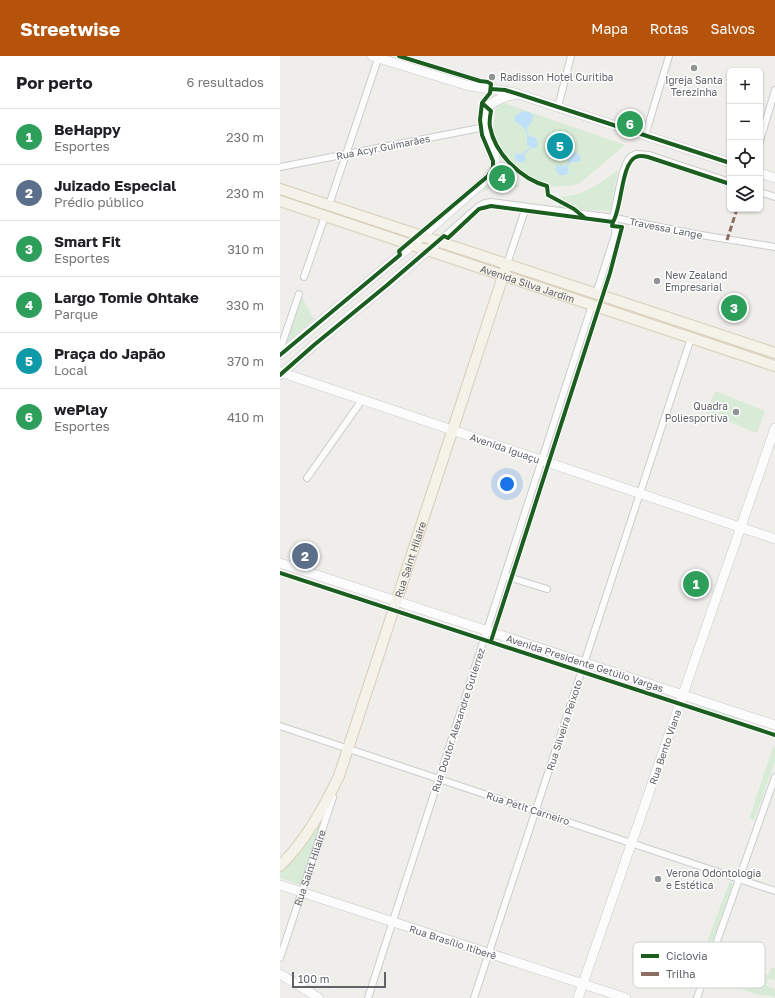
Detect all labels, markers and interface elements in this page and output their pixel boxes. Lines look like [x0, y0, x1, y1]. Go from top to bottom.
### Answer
text: Streetwise [20, 17, 120, 40]
text: Mapa [591, 20, 628, 37]
text: Rotas [650, 20, 689, 37]
text: Salvos [711, 20, 755, 37]
marker: Igreja Santa Terezinha [689, 63, 699, 73]
map controls [727, 68, 763, 212]
button: + [727, 68, 763, 104]
place label: Radisson Hotel Curitiba [500, 71, 613, 83]
text: Por perto [16, 72, 93, 93]
marker: Radisson Hotel Curitiba [487, 72, 497, 82]
text: 6 resultados [187, 74, 264, 90]
place label: Igreja Santa Terezinha [665, 74, 723, 98]
button: − [727, 104, 763, 140]
pin: 6 [617, 109, 643, 139]
text: BeHappy [54, 120, 121, 138]
text: 1 [26, 129, 32, 145]
text: 230 m [226, 129, 264, 145]
pin: 5 [547, 131, 573, 161]
street label: Rua Acyr Guimarães [335, 132, 431, 162]
text: Esportes [54, 138, 110, 154]
button: locate [727, 140, 763, 176]
pin: 4 [489, 163, 515, 193]
text: Juizado Especial [54, 176, 176, 194]
button: layers [727, 176, 763, 212]
text: 2 [25, 185, 33, 201]
text: 230 m [226, 185, 264, 201]
text: Prédio público [54, 194, 144, 210]
street label: Travessa Lange [629, 215, 704, 241]
text: Smart Fit [54, 232, 121, 250]
text: 3 [25, 241, 33, 257]
text: 310 m [227, 241, 264, 257]
text: Esportes [54, 250, 110, 266]
street label: Avenida Silva Jardim [479, 262, 576, 305]
place label: New Zealand Empresarial [665, 269, 727, 293]
marker: New Zealand Empresarial [652, 276, 662, 286]
text: Largo Tomie Ohtake [54, 288, 199, 306]
pin: 3 [721, 293, 747, 323]
text: 4 [25, 297, 33, 313]
text: 330 m [226, 297, 264, 313]
text: Parque [54, 306, 98, 322]
text: Praça do Japão [54, 344, 166, 362]
text: 5 [25, 353, 33, 369]
text: 370 m [227, 353, 264, 369]
text: Local [54, 362, 88, 378]
text: wePlay [54, 400, 108, 418]
place label: Quadra Poliesportiva [665, 400, 728, 424]
marker: Quadra Poliesportiva [731, 407, 741, 417]
text: 6 [25, 409, 33, 425]
text: 410 m [227, 409, 264, 425]
text: Esportes [54, 418, 110, 434]
street label: Avenida Iguaçu [469, 430, 541, 466]
your location [497, 474, 517, 494]
street label: Rua Saint Hilaire [392, 520, 428, 599]
pin: 2 [292, 541, 318, 571]
pin: 1 [683, 569, 709, 599]
street label: Avenida Presidente Getúlio Vargas [505, 632, 665, 694]
street label: Rua Doutor Alexandre Gutierrez [429, 646, 487, 794]
street label: Rua Silveira Peixoto [544, 678, 584, 772]
street label: Rua Bento Viana [647, 708, 683, 786]
street label: Rua Petit Carneiro [485, 789, 571, 827]
street label: Rua Saint Hilaire [292, 828, 328, 907]
place label: Verona Odontologia e Estética [666, 867, 761, 891]
marker: Verona Odontologia e Estética [653, 874, 663, 884]
street label: Rua Brasílio Itiberê [408, 922, 498, 962]
legend [633, 942, 765, 988]
text: Ciclovia [666, 949, 708, 962]
text: Trilha [666, 967, 696, 980]
scale bar [292, 970, 386, 989]
text: 100 m [298, 972, 329, 985]

